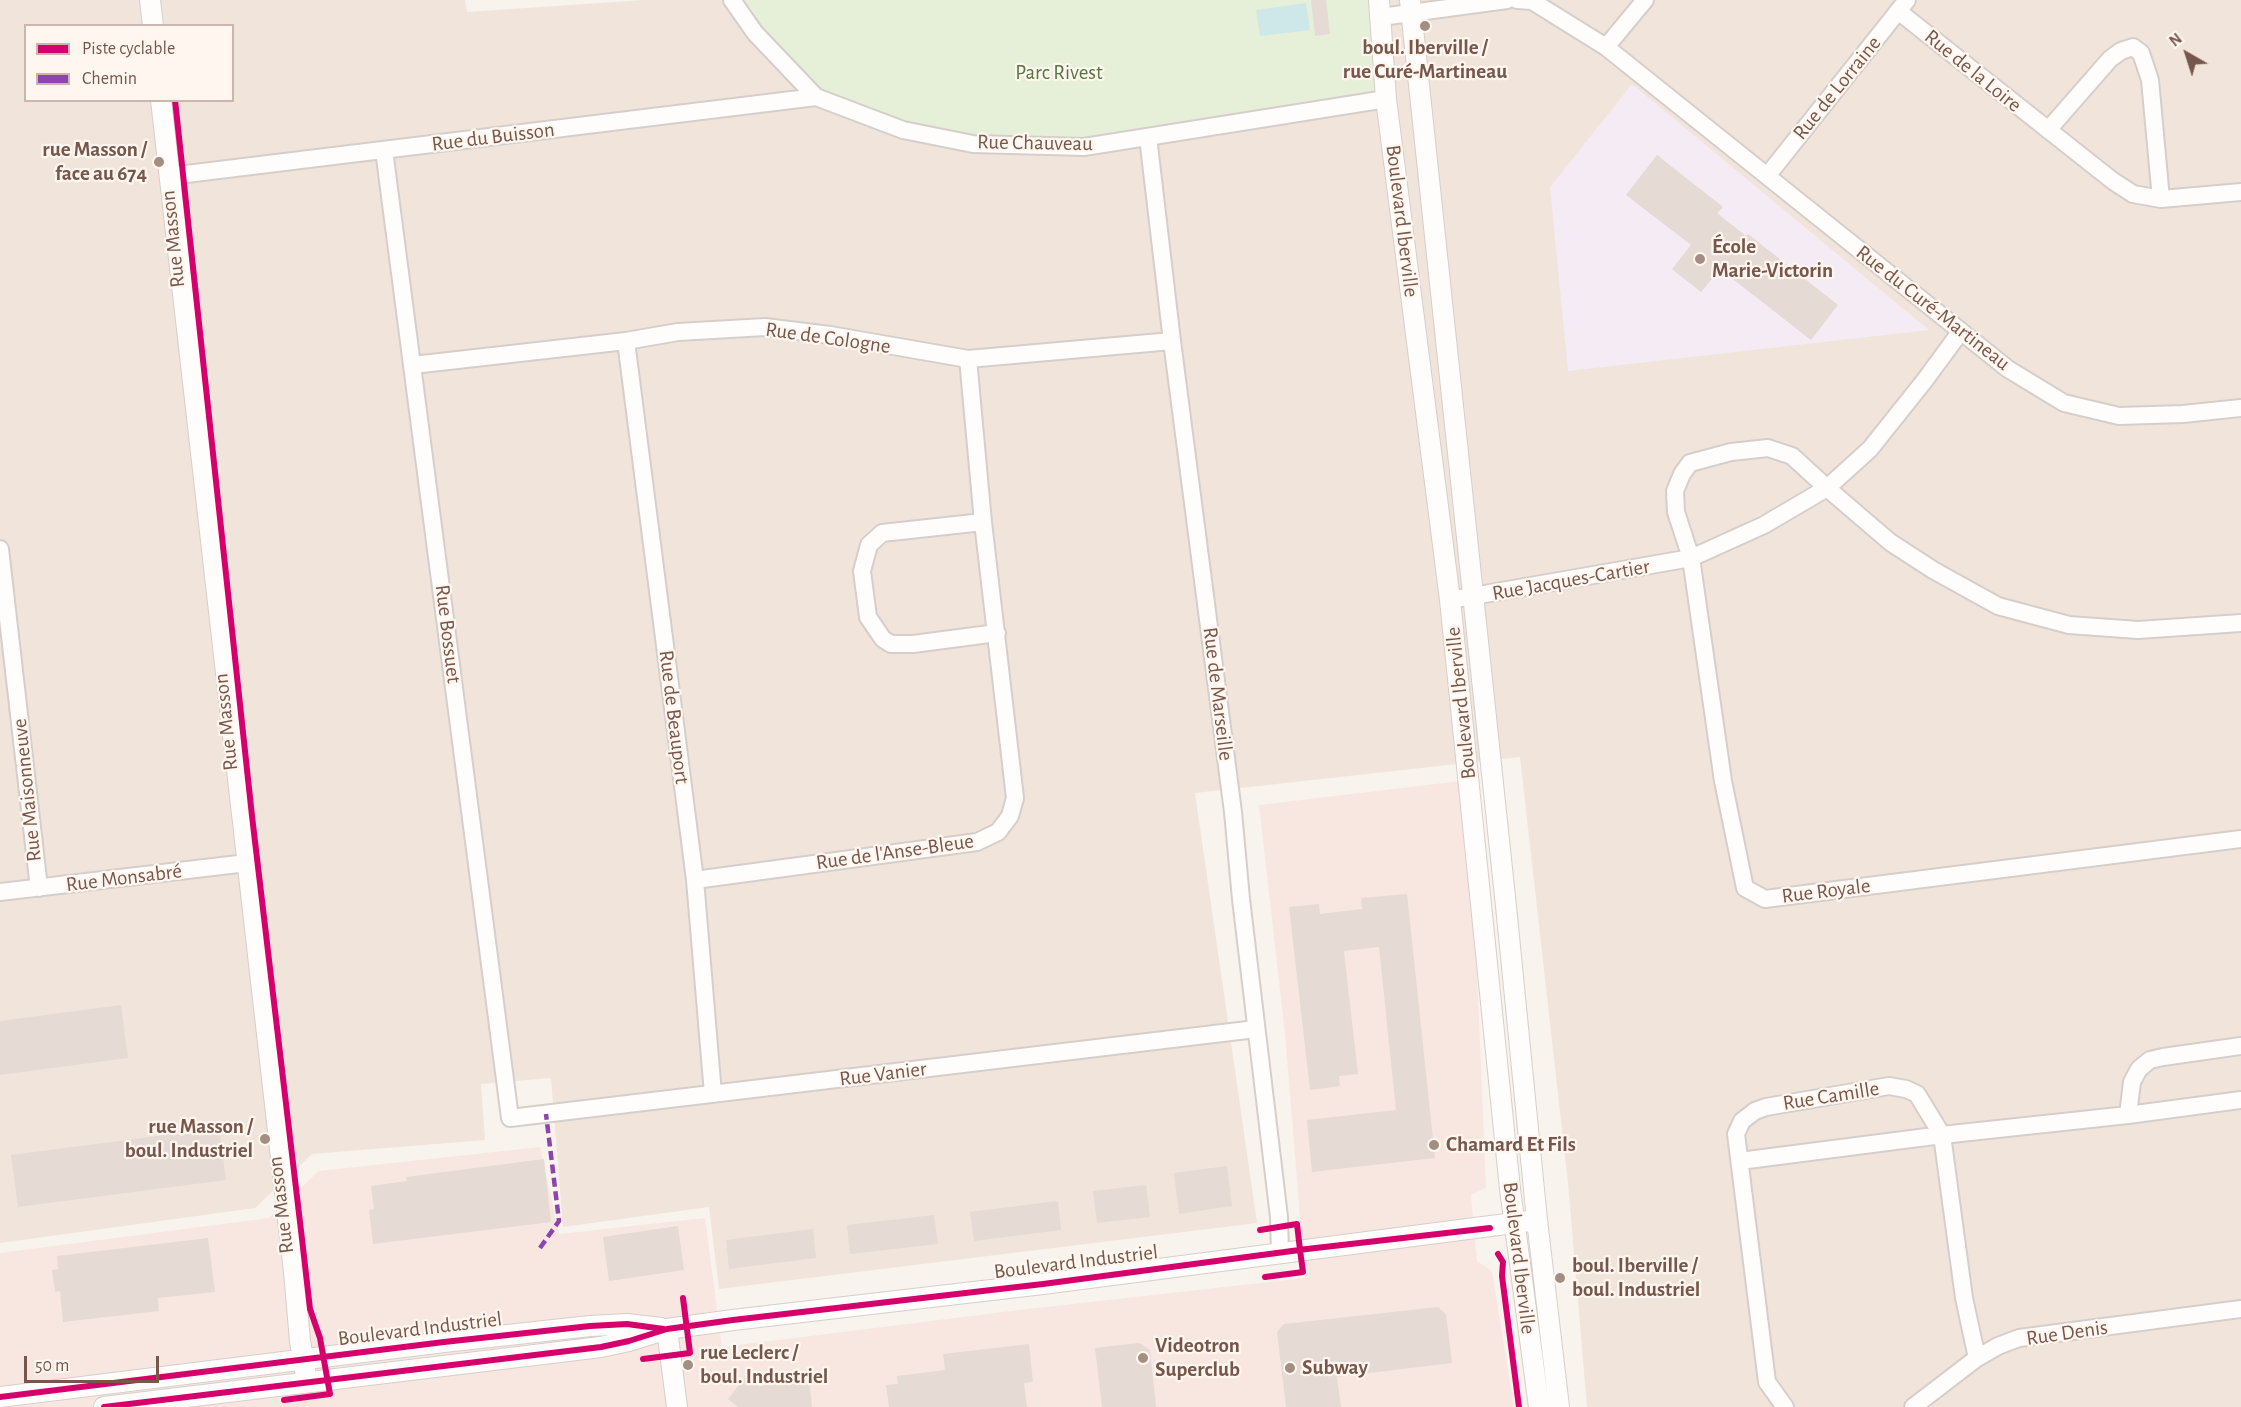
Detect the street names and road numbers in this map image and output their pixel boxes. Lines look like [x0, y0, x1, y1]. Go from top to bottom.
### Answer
street label: Rue de la Loire [1919, 24, 2027, 118]
street label: Rue de Lorraine [1787, 31, 1887, 145]
street label: Rue du Buisson [430, 117, 556, 157]
street label: Rue Chauveau [977, 129, 1093, 157]
street label: Boulevard Iberville [1380, 143, 1424, 299]
street label: Rue Masson [155, 189, 191, 289]
street label: Rue du Curé-Martineau [1851, 240, 2015, 376]
street label: Rue de Cologne [764, 317, 892, 359]
street label: Rue Jacques-Cartier [1490, 554, 1652, 606]
street label: Rue Bossuet [429, 583, 467, 685]
street label: Boulevard Iberville [1440, 625, 1482, 781]
street label: Rue de Marseille [1197, 626, 1239, 762]
street label: Rue de Beauport [653, 649, 695, 785]
street label: Rue Masson [208, 672, 244, 772]
street label: Rue Maisonneuve [7, 717, 47, 863]
street label: Rue de l'Anse-Bleue [814, 828, 976, 876]
street label: Rue Monsabré [65, 858, 183, 898]
street label: Rue Royale [1780, 873, 1872, 909]
street label: Rue Vanier [838, 1056, 928, 1092]
street label: Rue Camille [1781, 1076, 1881, 1116]
street label: Rue Masson [263, 1155, 299, 1255]
street label: Boulevard Iberville [1497, 1180, 1541, 1336]
street label: Boulevard Industriel [993, 1239, 1159, 1285]
street label: Boulevard Industriel [337, 1306, 503, 1352]
street label: Rue Denis [2025, 1315, 2109, 1351]

